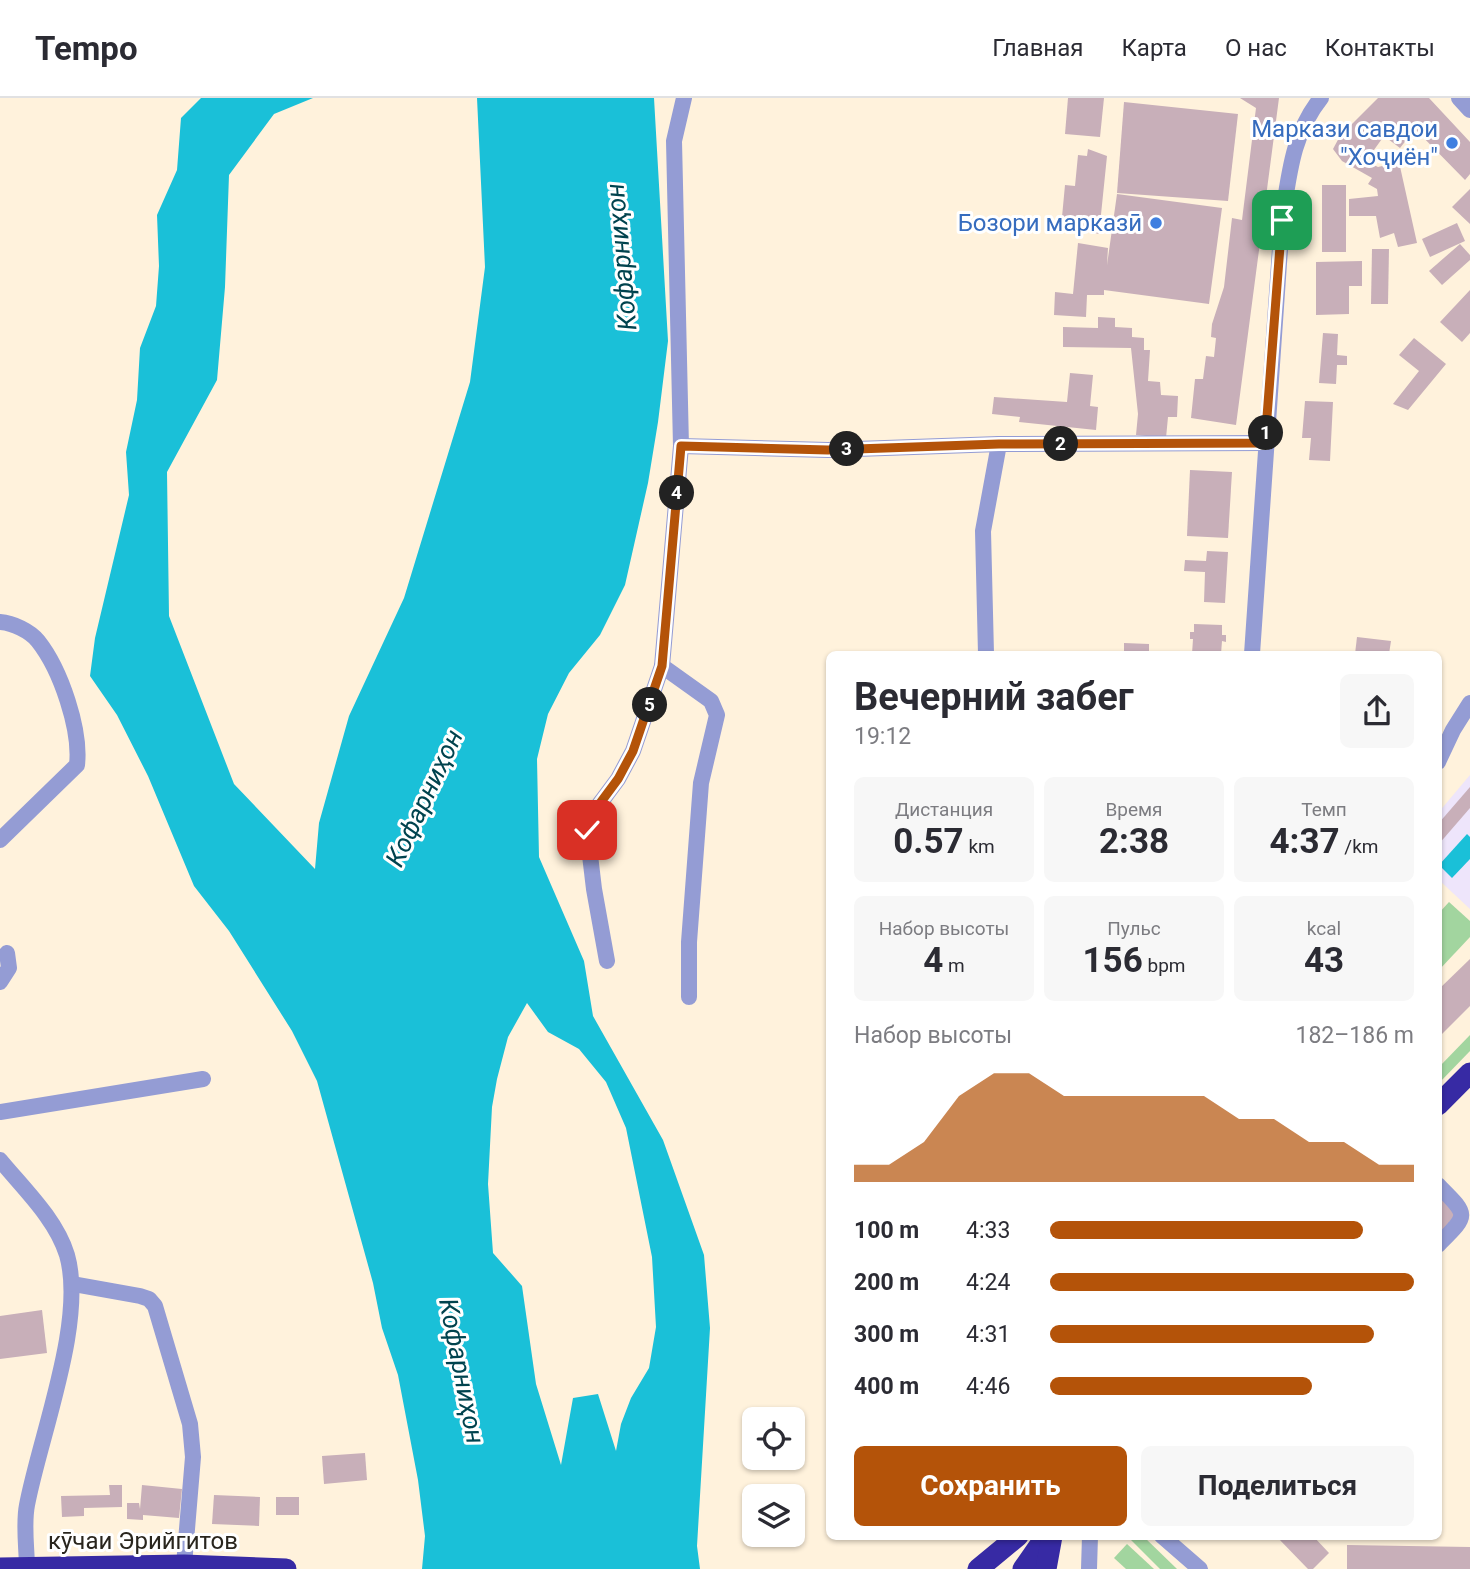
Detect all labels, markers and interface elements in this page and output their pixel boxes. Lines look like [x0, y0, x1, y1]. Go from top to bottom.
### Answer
text: Tempo [35, 29, 138, 68]
text: Главная [992, 34, 1083, 62]
text: Карта [1121, 34, 1187, 62]
text: О нас [1225, 34, 1287, 62]
text: Контакты [1325, 34, 1435, 62]
place label: Маркази савдои "Хоҷиён" [1251, 115, 1438, 171]
marker: Маркази савдои "Хоҷиён" [1444, 135, 1460, 151]
water label: Кофарниҳон [600, 182, 642, 332]
pin [1252, 190, 1312, 250]
icon: arrive [1263, 201, 1301, 239]
place label: Бозори марказӣ [958, 209, 1142, 237]
marker: Бозори марказӣ [1148, 215, 1164, 231]
pin: 1 [1248, 416, 1284, 450]
text: 1 [1260, 421, 1271, 444]
pin: 2 [1044, 426, 1078, 462]
pin: 3 [830, 432, 864, 466]
text: 2 [1055, 432, 1066, 455]
text: 3 [841, 437, 852, 460]
pin: 4 [660, 476, 694, 510]
text: 4 [671, 481, 682, 504]
button: share [1340, 674, 1414, 748]
text: Вечерний забег [854, 675, 1134, 719]
pin: 5 [632, 688, 668, 722]
text: 5 [644, 693, 655, 716]
text: 19:12 [854, 723, 911, 750]
water label: Кофарниҳон [379, 725, 469, 871]
text: Дистанция [895, 798, 993, 821]
text: Время [1105, 798, 1163, 821]
text: Темп [1301, 798, 1347, 821]
pin [557, 800, 617, 860]
icon: check [568, 811, 606, 849]
text: 0.57 [893, 821, 964, 862]
text: 2:38 [1099, 821, 1169, 862]
text: 4:37 [1270, 821, 1340, 862]
text: km [964, 835, 995, 858]
text: /km [1340, 835, 1378, 858]
text: Набор высоты [879, 917, 1009, 940]
text: Пульс [1107, 917, 1161, 940]
text: kcal [1307, 917, 1341, 940]
text: 4 [923, 940, 943, 981]
text: 156 [1083, 940, 1143, 981]
text: 43 [1304, 940, 1344, 981]
text: m [943, 954, 965, 977]
text: bpm [1143, 954, 1185, 977]
text: Набор высоты [854, 1022, 1012, 1049]
text: 182–186 m [1295, 1022, 1414, 1049]
text: 100 m [854, 1217, 919, 1244]
text: 4:33 [966, 1217, 1010, 1244]
text: 200 m [854, 1269, 919, 1296]
text: 4:24 [966, 1269, 1010, 1296]
water label: Кофарниҳон [433, 1296, 491, 1446]
text: 300 m [854, 1321, 919, 1348]
text: 4:31 [966, 1321, 1010, 1348]
text: 400 m [854, 1373, 919, 1400]
text: 4:46 [966, 1373, 1010, 1400]
map controls [742, 1407, 805, 1547]
button: locate [742, 1407, 805, 1470]
button: Сохранить [854, 1446, 1127, 1526]
button: Поделиться [1141, 1446, 1414, 1526]
button: layers [742, 1484, 805, 1547]
street label: кӯчаи Эрийгитов [48, 1527, 238, 1555]

